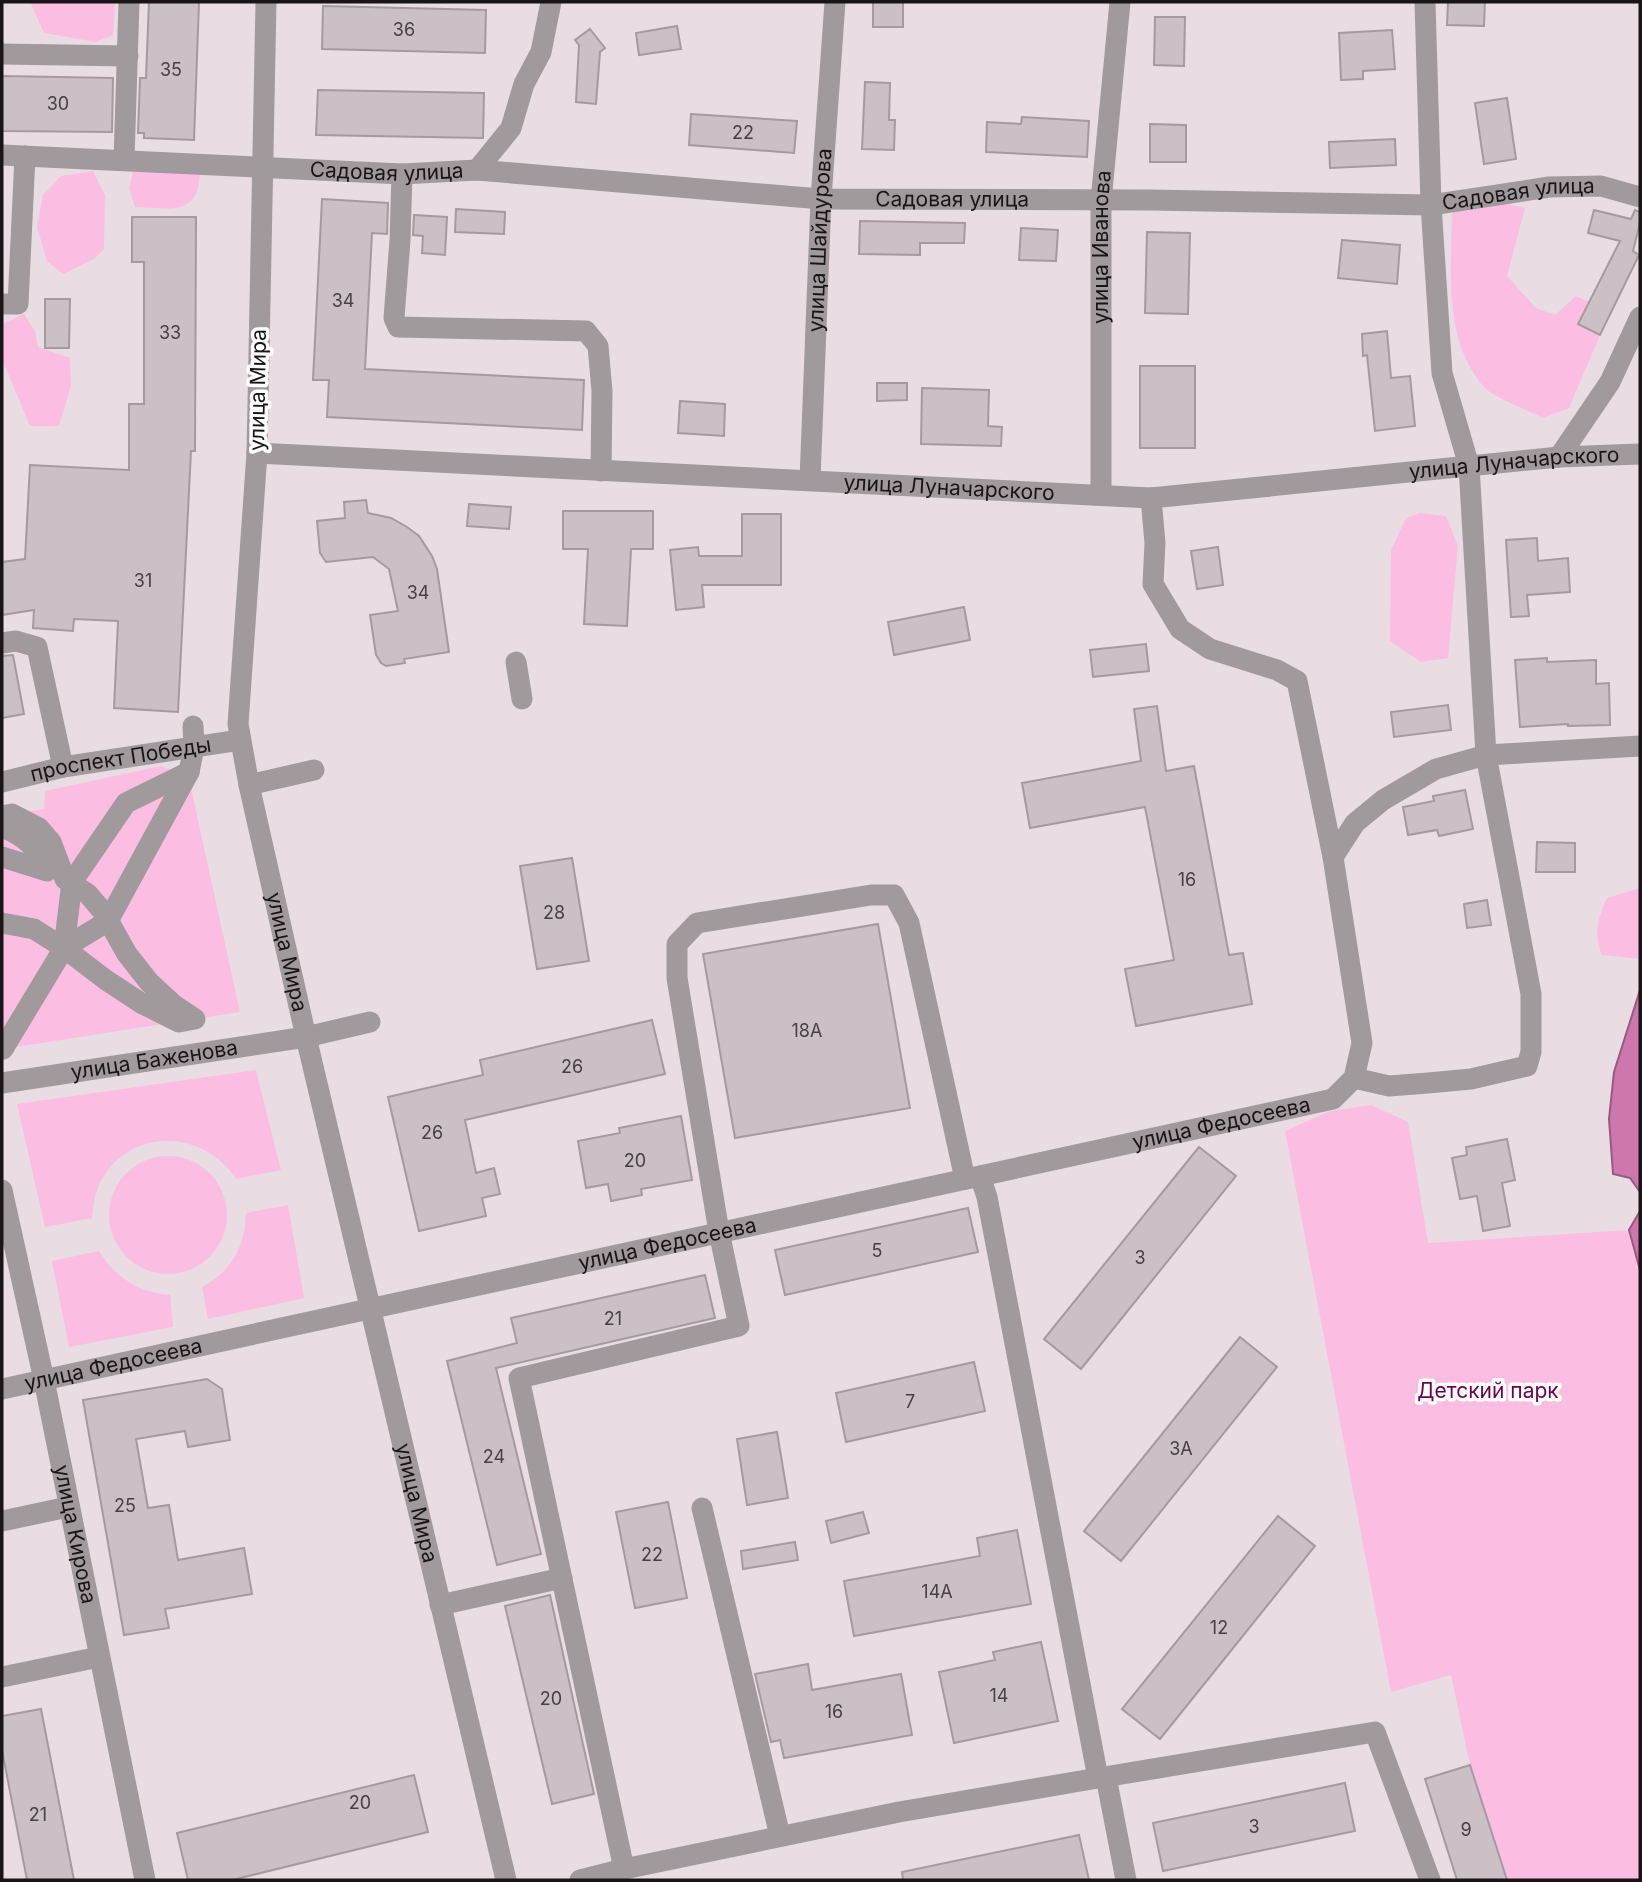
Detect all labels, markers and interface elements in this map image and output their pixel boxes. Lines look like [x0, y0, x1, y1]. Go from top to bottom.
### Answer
house number: 36 [393, 19, 415, 40]
house number: 35 [160, 59, 182, 80]
house number: 30 [47, 93, 69, 114]
house number: 22 [732, 122, 754, 143]
street label: улица Шайдурова [803, 147, 837, 333]
street label: Садовая улица [309, 157, 464, 186]
street label: улица Иванова [1088, 169, 1116, 324]
street label: Садовая улица [1440, 173, 1595, 215]
street label: Садовая улица [875, 186, 1029, 212]
house number: 34 [332, 290, 354, 311]
house number: 33 [159, 322, 181, 343]
street label: улица Мира [244, 329, 271, 451]
street label: улица Луначарского [1408, 442, 1620, 484]
street label: улица Луначарского [843, 470, 1055, 505]
house number: 31 [134, 570, 152, 591]
house number: 34 [407, 582, 429, 603]
street label: проспект Победы [28, 732, 213, 787]
house number: 16 [1178, 869, 1196, 890]
street label: улица Мира [262, 890, 313, 1014]
house number: 28 [543, 902, 565, 923]
house number: 18А [792, 1020, 822, 1041]
street label: улица Баженова [69, 1035, 239, 1084]
house number: 26 [561, 1056, 583, 1077]
street label: улица Федосеева [1130, 1091, 1312, 1154]
house number: 26 [421, 1122, 443, 1143]
house number: 20 [624, 1150, 646, 1171]
street label: улица Федосеева [576, 1212, 758, 1275]
house number: 5 [872, 1240, 882, 1261]
house number: 3 [1134, 1247, 1146, 1268]
house number: 21 [604, 1308, 622, 1329]
street label: улица Федосеева [22, 1333, 204, 1396]
park label: Детский парк [1417, 1378, 1559, 1403]
house number: 7 [905, 1391, 915, 1412]
house number: 3А [1169, 1438, 1193, 1459]
street label: улица Мира [391, 1441, 443, 1565]
house number: 24 [483, 1446, 505, 1467]
street label: улица Кирова [49, 1462, 102, 1606]
house number: 25 [114, 1495, 136, 1516]
house number: 22 [641, 1544, 663, 1565]
house number: 14А [921, 1581, 953, 1602]
house number: 12 [1210, 1617, 1228, 1638]
house number: 14 [990, 1685, 1008, 1706]
house number: 20 [540, 1688, 562, 1709]
house number: 16 [825, 1701, 843, 1722]
house number: 20 [349, 1792, 371, 1813]
house number: 21 [29, 1804, 47, 1825]
house number: 3 [1248, 1816, 1260, 1837]
house number: 9 [1460, 1819, 1472, 1840]

